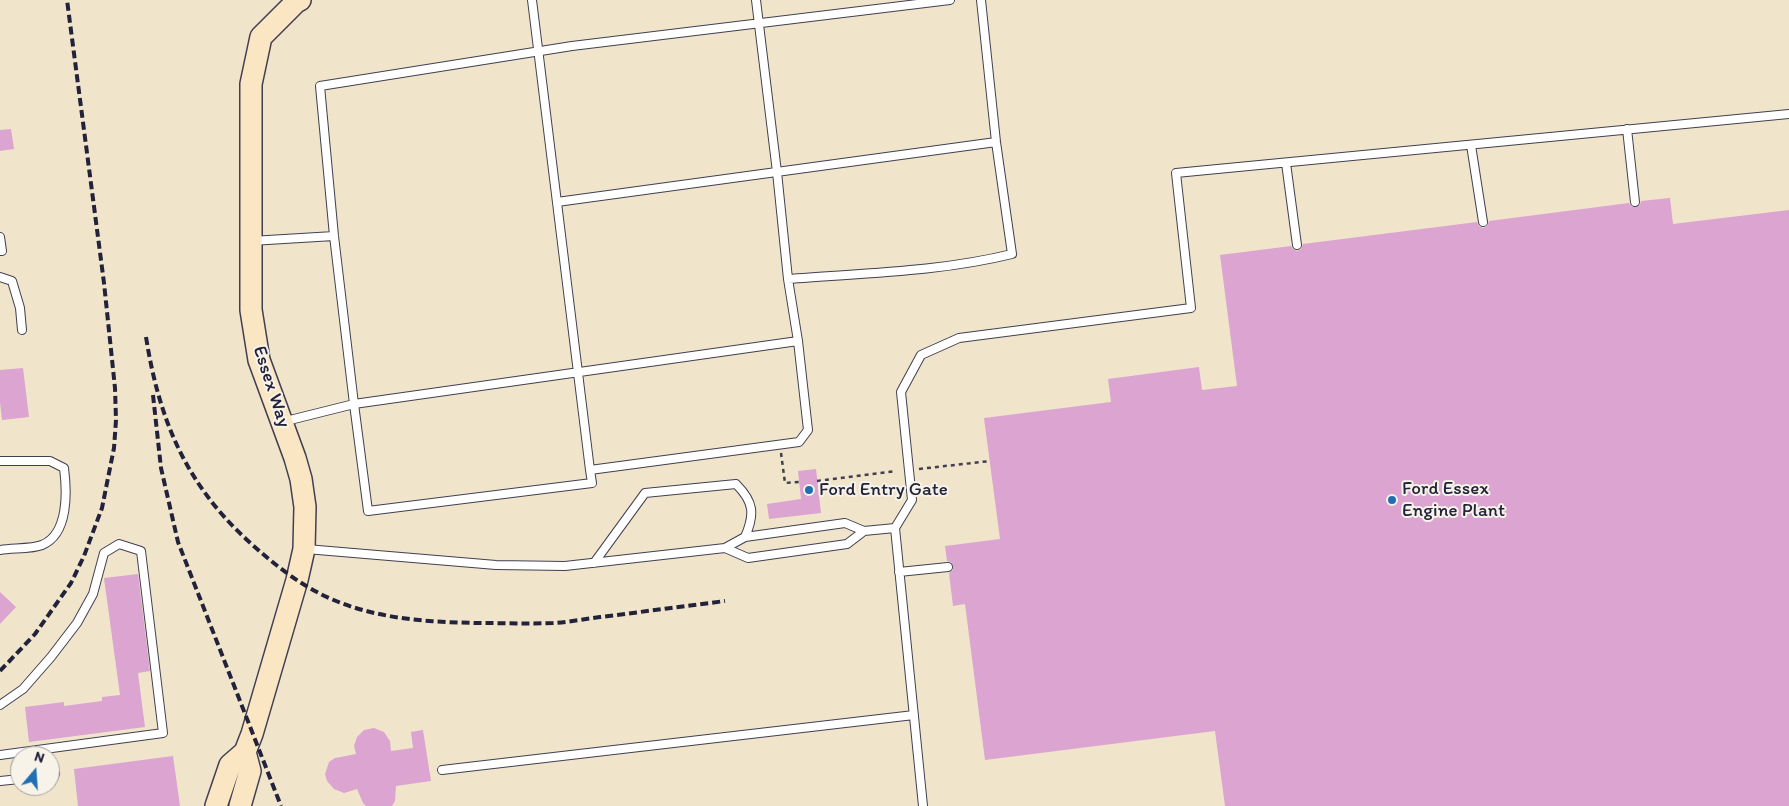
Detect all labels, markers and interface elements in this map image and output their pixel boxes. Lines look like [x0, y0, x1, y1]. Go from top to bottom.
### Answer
street label: Essex Way [247, 343, 295, 431]
place label: Ford Essex Engine Plant [1402, 478, 1505, 522]
place label: Ford Entry Gate [819, 479, 948, 501]
marker: Ford Entry Gate [803, 484, 815, 496]
marker: Ford Essex Engine Plant [1386, 494, 1398, 506]
north arrow [10, 746, 60, 796]
text: N [32, 748, 47, 767]

